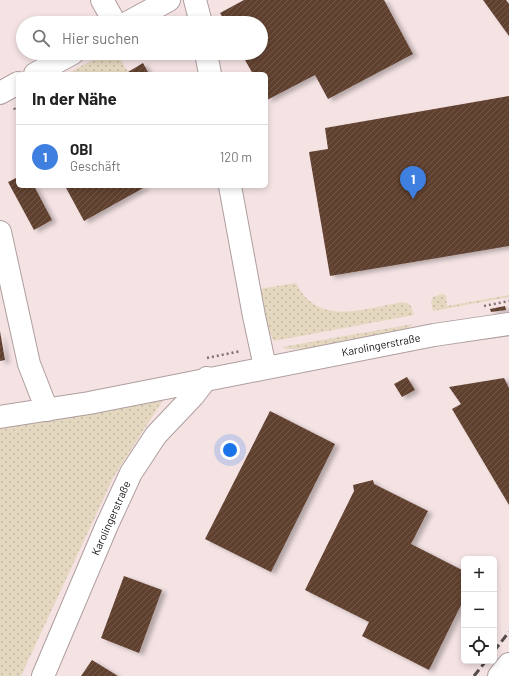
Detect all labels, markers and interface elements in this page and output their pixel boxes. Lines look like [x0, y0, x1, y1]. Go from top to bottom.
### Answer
search box [16, 16, 268, 60]
icon: search [30, 27, 52, 49]
text: Hier suchen [62, 29, 139, 47]
text: In der Nähe [32, 88, 117, 108]
text: OBI [70, 140, 93, 158]
text: 1 [43, 149, 47, 165]
text: 120 m [220, 149, 252, 165]
text: Geschäft [70, 158, 121, 174]
pin: 1 [400, 166, 426, 199]
street label: Karolingerstraße [340, 330, 422, 359]
your location [220, 440, 240, 460]
street label: Karolingerstraße [88, 478, 133, 557]
map controls [461, 556, 497, 664]
button: + [461, 556, 497, 592]
button: − [461, 592, 497, 628]
button: locate [461, 628, 497, 664]

